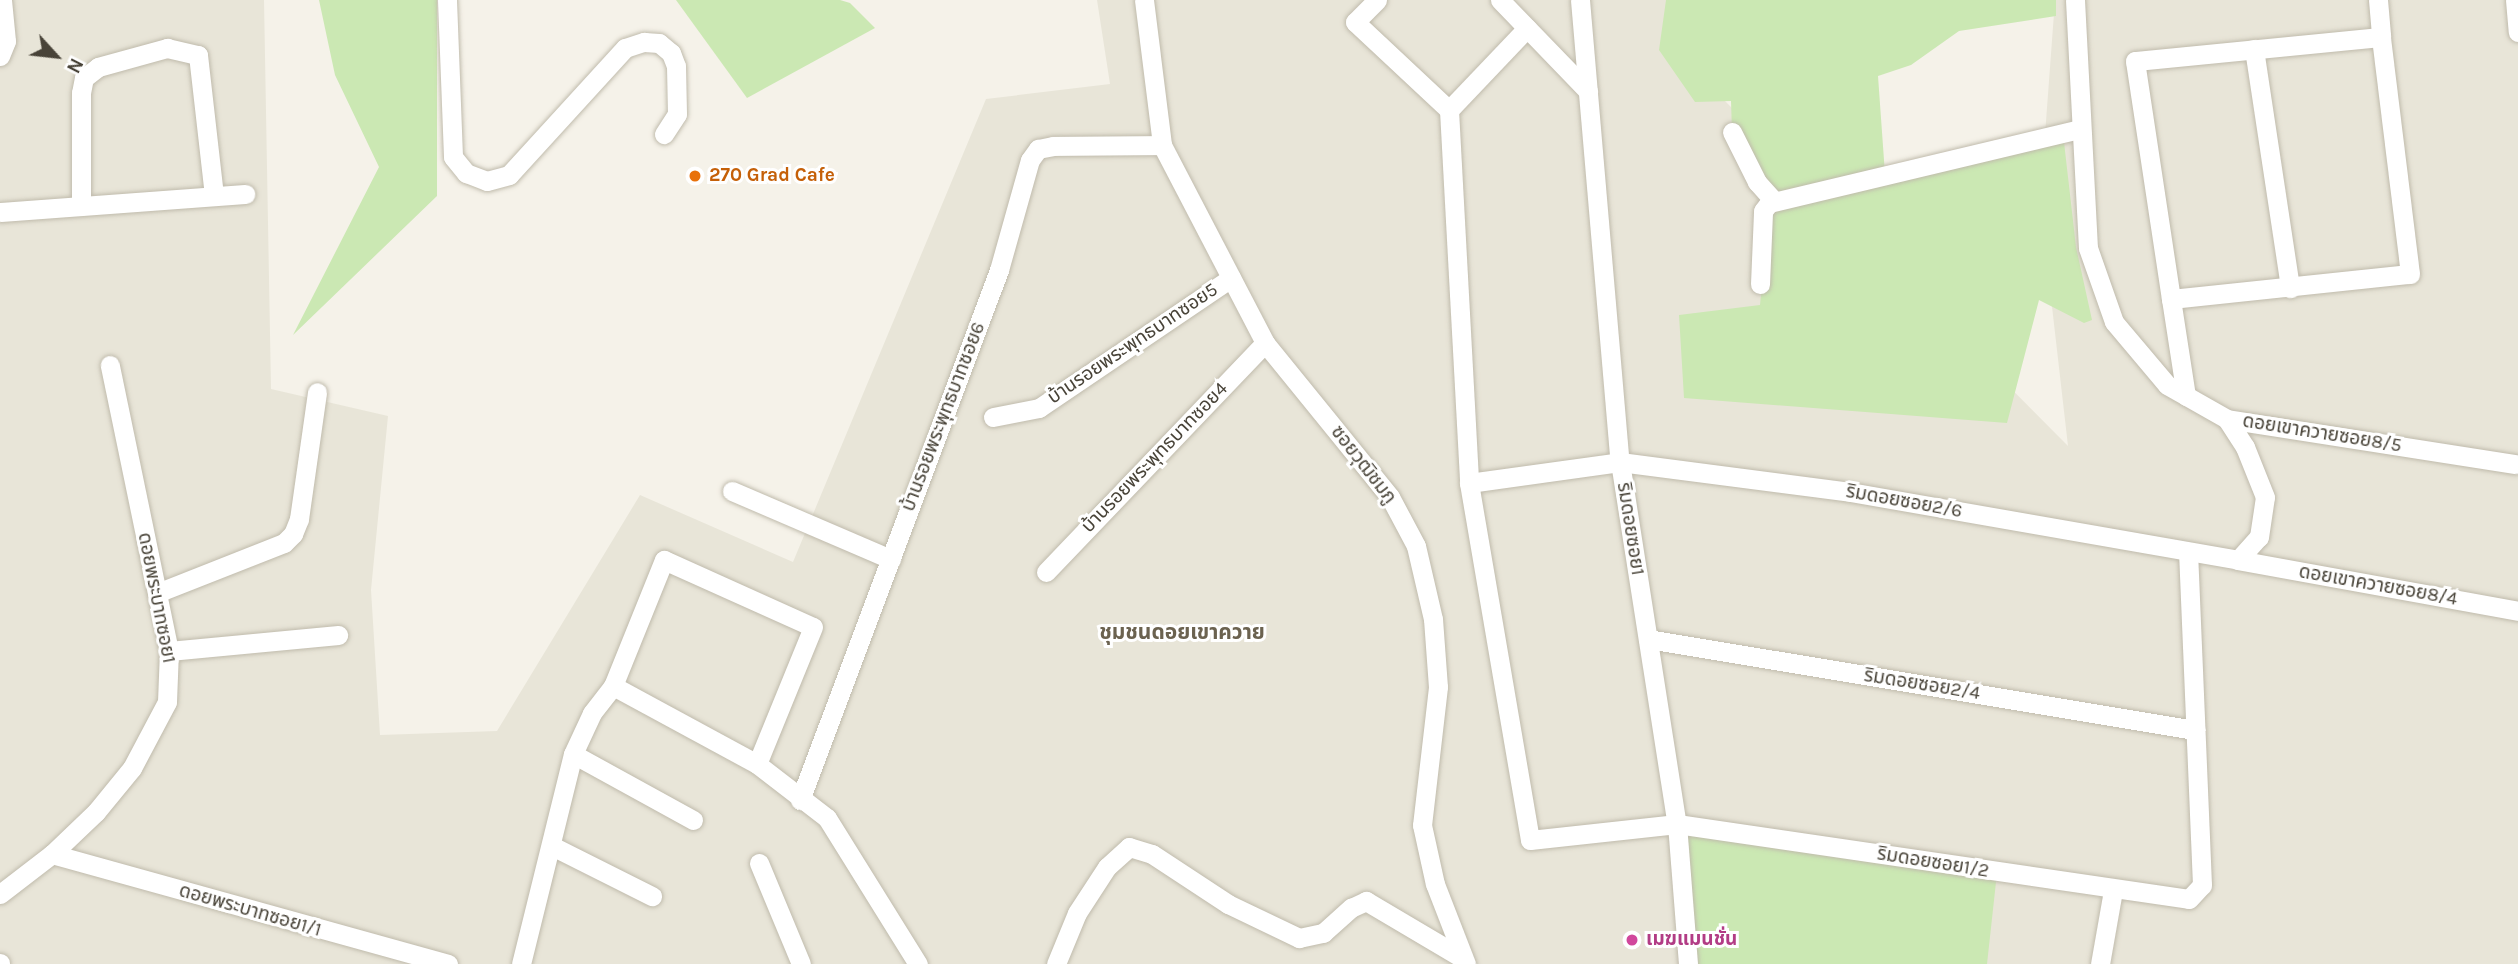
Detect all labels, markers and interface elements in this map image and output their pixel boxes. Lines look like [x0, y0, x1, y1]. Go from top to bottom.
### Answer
north arrow [21, 21, 91, 91]
text: N [62, 54, 88, 77]
place label: 270 Grad Cafe [709, 165, 835, 187]
marker: 270 Grad Cafe [687, 168, 703, 184]
street label: บ้านรอยพระพุทธบาทซอย5 [1043, 278, 1223, 410]
street label: บ้านรอยพระพุทธบาทซอย6 [897, 319, 991, 515]
street label: บ้านรอยพระพุทธบาทซอย4 [1077, 378, 1233, 538]
street label: ดอยเขาควายซอย8/5 [2241, 410, 2403, 458]
street label: ซอยวุฒิชมภู [1325, 421, 1401, 509]
street label: ริมดอยซอย1 [1611, 481, 1649, 577]
street label: ริมดอยซอย2/6 [1844, 481, 1964, 523]
street label: ดอยพระบาทซอย1 [132, 531, 180, 665]
street label: ดอยเขาควายซอย8/4 [2297, 561, 2459, 611]
district label: ชุมชนดอยเขาควาย [1099, 619, 1265, 645]
street label: ริมดอยซอย2/4 [1862, 665, 1982, 705]
street label: ริมดอยซอย1/2 [1875, 843, 1991, 883]
street label: ดอยพระบาทซอย1/1 [176, 880, 324, 942]
place label: เมฆแมนชั่น [1646, 929, 1737, 951]
marker: เมฆแมนชั่น [1624, 932, 1640, 948]

